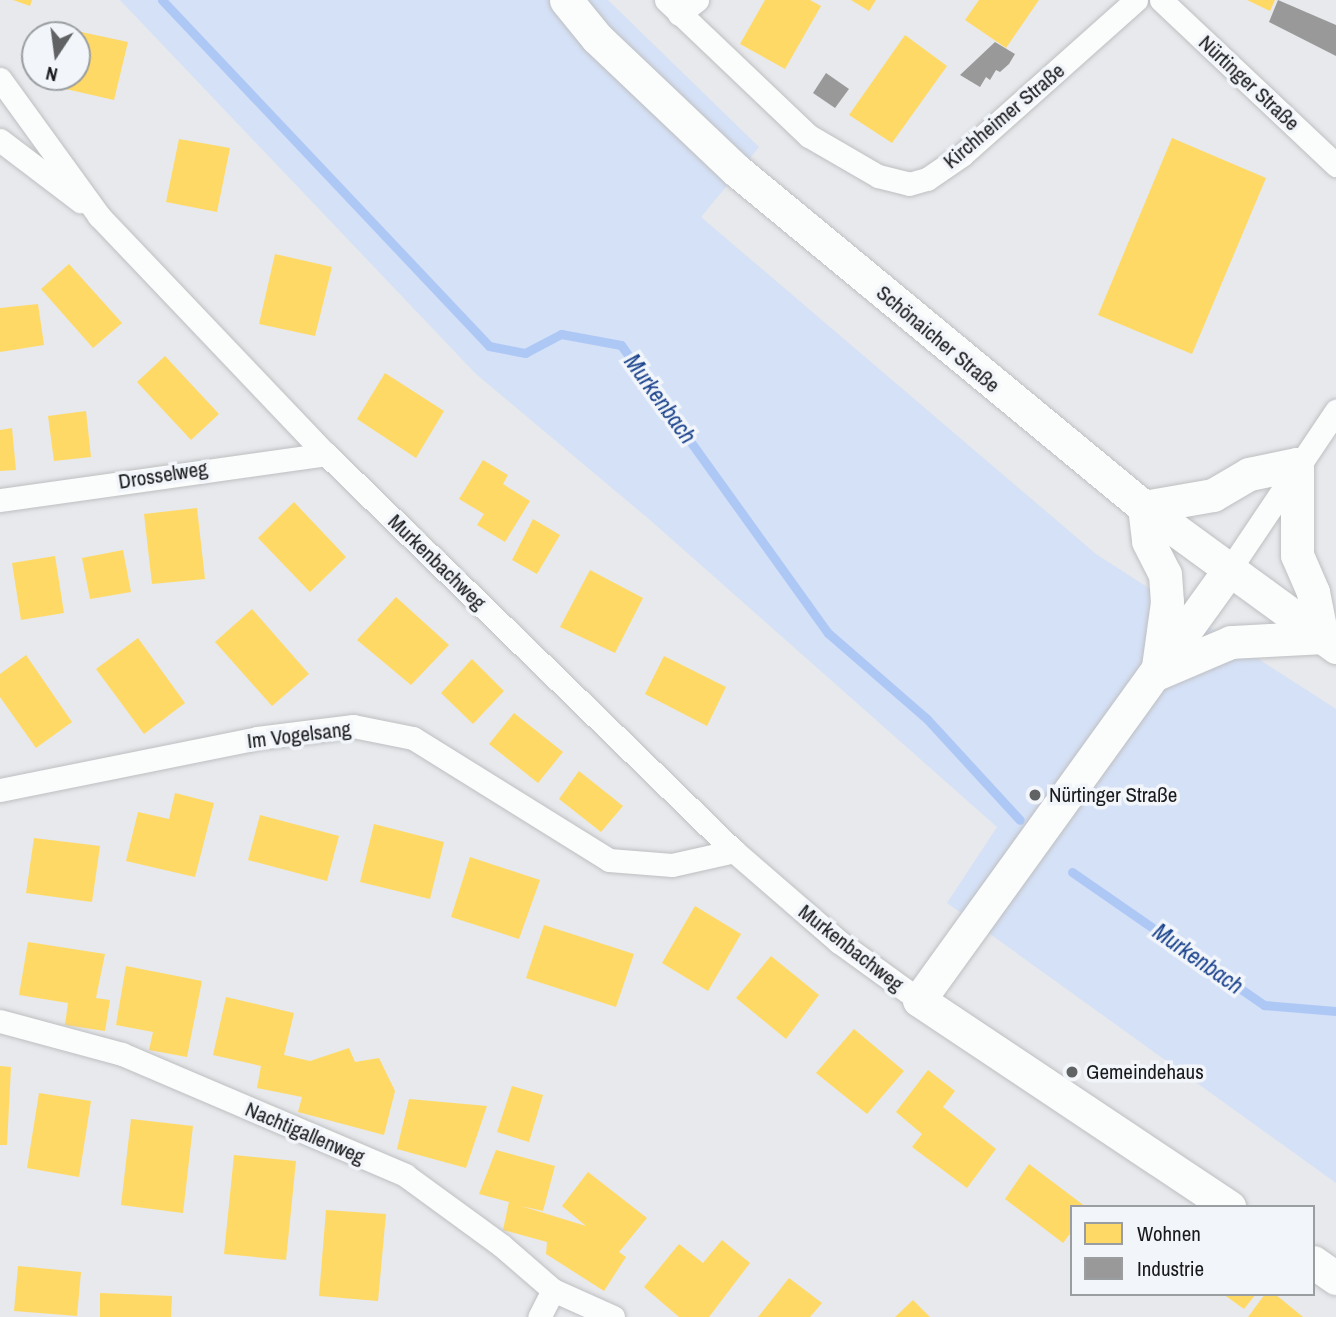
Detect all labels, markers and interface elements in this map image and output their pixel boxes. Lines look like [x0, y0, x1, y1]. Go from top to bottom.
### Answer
north arrow [21, 21, 91, 91]
street label: Nürtinger Straße [1194, 30, 1304, 136]
street label: Kirchheimer Straße [938, 58, 1070, 174]
text: N [43, 61, 60, 88]
street label: Schönaicher Straße [871, 280, 1005, 398]
water label: Murkenbach [618, 349, 702, 449]
street label: Drosselweg [117, 456, 209, 494]
street label: Murkenbachweg [383, 509, 491, 615]
street label: Im Vogelsang [246, 716, 352, 754]
place label: Nürtinger Straße [1049, 782, 1177, 808]
marker: Nürtinger Straße [1027, 787, 1043, 803]
street label: Murkenbachweg [793, 899, 909, 997]
water label: Murkenbach [1148, 918, 1248, 1000]
place label: Gemeindehaus [1086, 1059, 1204, 1085]
marker: Gemeindehaus [1064, 1064, 1080, 1080]
street label: Nachtigallenweg [241, 1097, 369, 1169]
legend [1070, 1205, 1315, 1296]
text: Wohnen [1137, 1219, 1201, 1248]
text: Industrie [1137, 1254, 1204, 1283]

